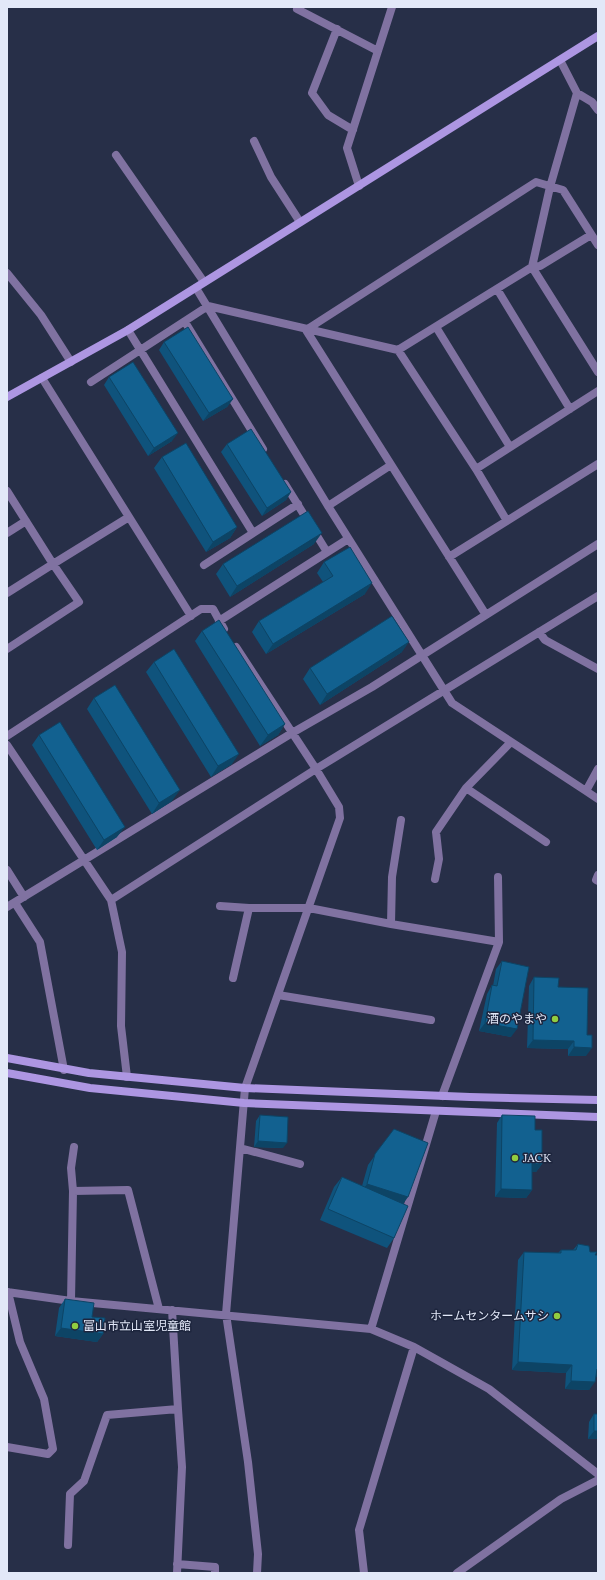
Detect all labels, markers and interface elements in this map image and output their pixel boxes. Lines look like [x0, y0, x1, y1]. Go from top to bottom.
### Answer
place label: 酒のやまや [487, 1011, 547, 1026]
marker: 酒のやまや [550, 1014, 560, 1024]
place label: JACK [522, 1150, 552, 1165]
marker: JACK [510, 1153, 520, 1163]
place label: ホームセンタームサシ [430, 1308, 549, 1323]
marker: ホームセンタームサシ [552, 1311, 562, 1321]
place label: 富山市立山室児童館 [83, 1318, 191, 1333]
marker: 富山市立山室児童館 [70, 1321, 80, 1331]

